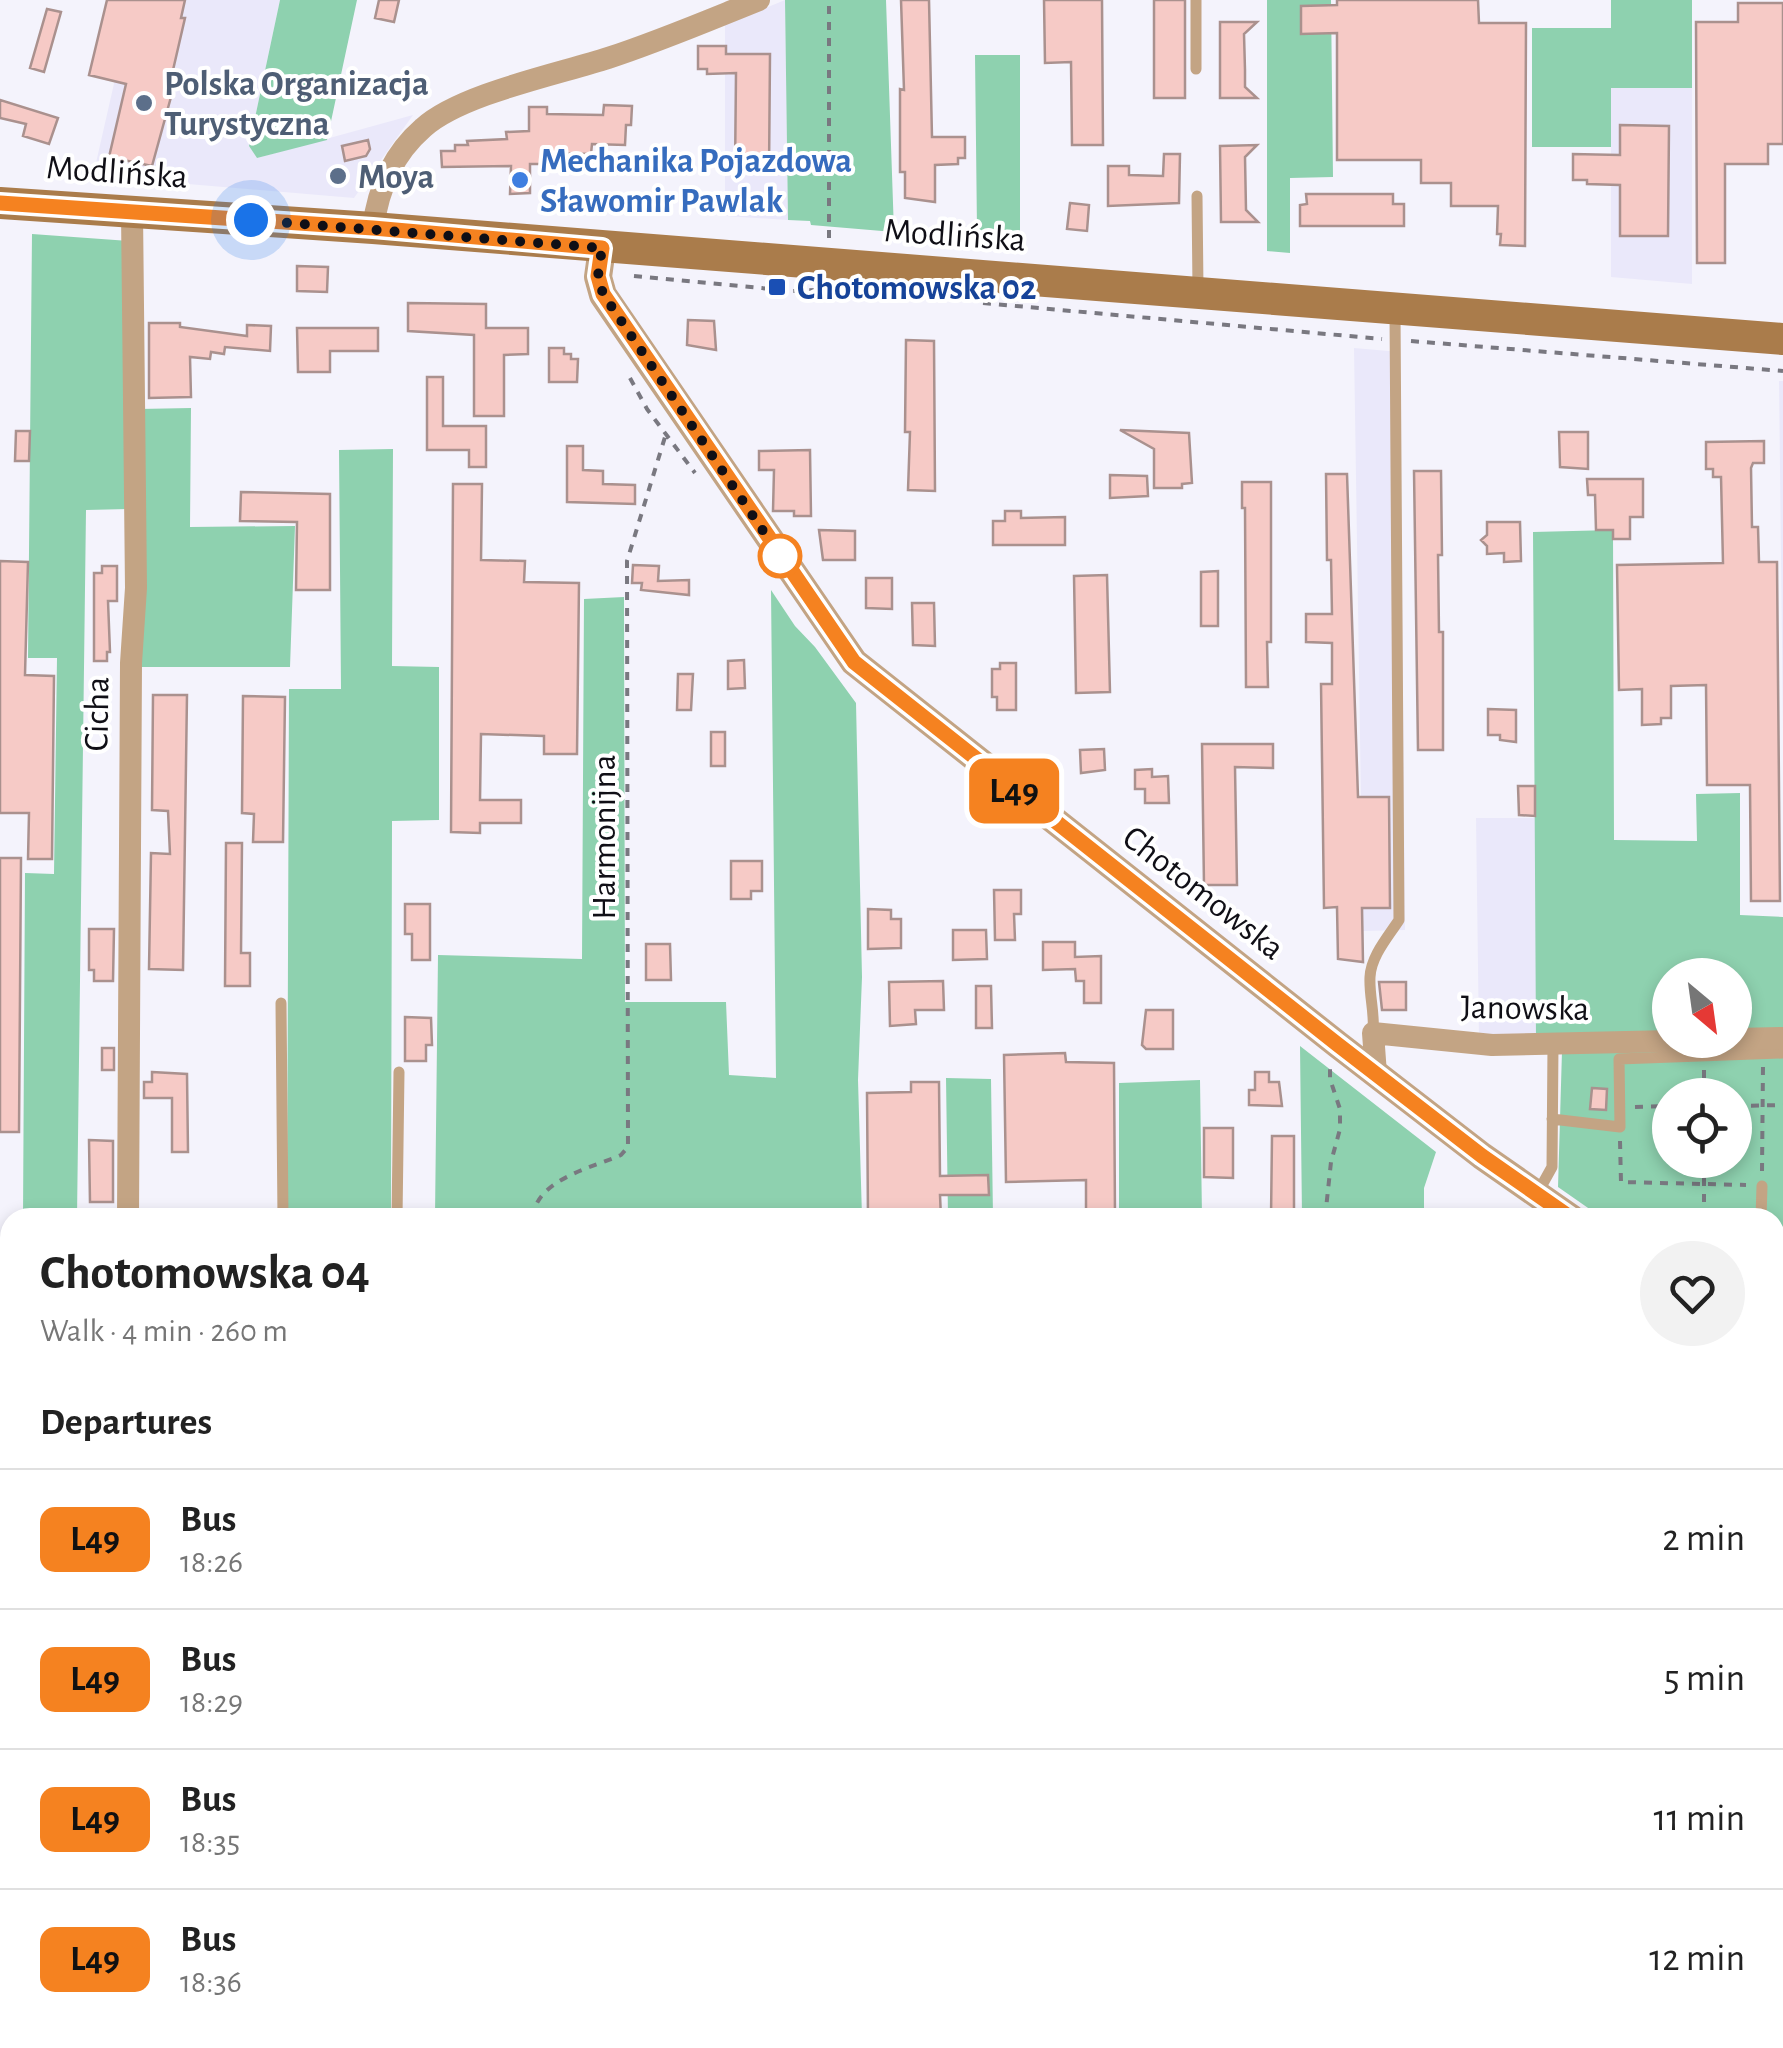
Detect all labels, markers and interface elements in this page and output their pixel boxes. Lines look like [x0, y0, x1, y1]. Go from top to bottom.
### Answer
place label: Polska Organizacja Turystyczna [164, 67, 429, 142]
marker: Polska Organizacja Turystyczna [133, 92, 155, 114]
place label: Mechanika Pojazdowa Sławomir Pawlak [540, 144, 852, 219]
street label: Modlińska [45, 150, 189, 195]
place label: Moya [358, 160, 434, 195]
marker: Moya [327, 165, 349, 187]
marker: Mechanika Pojazdowa Sławomir Pawlak [509, 169, 531, 191]
your location [226, 195, 276, 245]
street label: Modlińska [883, 213, 1027, 258]
place label: Chotomowska 02 [797, 271, 1036, 306]
marker: Chotomowska 02 [766, 276, 788, 298]
unlabelled marker [759, 535, 801, 577]
street label: Cicha [79, 676, 116, 752]
street label: Harmonijna [587, 754, 622, 920]
line badge: L49 [956, 758, 1072, 824]
text: L49 [989, 774, 1039, 809]
street label: Chotomowska [1116, 820, 1290, 967]
north arrow [1652, 958, 1752, 1058]
map controls [1652, 958, 1752, 1178]
street label: Janowska [1460, 990, 1590, 1027]
button: locate [1652, 1078, 1752, 1178]
button: heart [1640, 1241, 1745, 1346]
text: Chotomowska 04 [40, 1250, 370, 1298]
text: Walk · 4 min · 260 m [40, 1315, 288, 1347]
text: Departures [40, 1404, 212, 1442]
text: Bus [180, 1501, 236, 1539]
text: 2 min [1662, 1520, 1745, 1558]
text: L49 [70, 1522, 120, 1557]
text: 18:26 [180, 1546, 243, 1578]
text: Bus [180, 1641, 236, 1679]
text: 5 min [1664, 1660, 1745, 1698]
text: L49 [70, 1662, 120, 1697]
text: 18:29 [180, 1686, 243, 1718]
text: Bus [180, 1781, 236, 1819]
text: 11 min [1653, 1800, 1745, 1838]
text: L49 [70, 1802, 120, 1837]
text: 18:35 [180, 1826, 240, 1858]
text: Bus [180, 1921, 236, 1959]
text: 12 min [1649, 1940, 1745, 1978]
text: L49 [70, 1942, 120, 1977]
text: 18:36 [180, 1966, 242, 1998]

